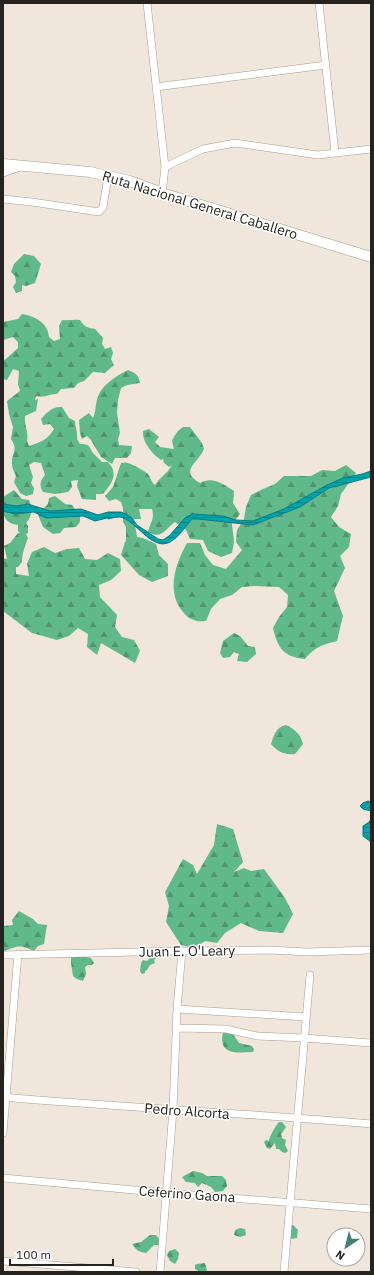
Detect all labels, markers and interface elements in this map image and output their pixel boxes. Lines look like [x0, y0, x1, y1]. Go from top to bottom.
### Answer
street label: Ruta Nacional General Caballero [100, 167, 300, 243]
street label: Juan E. O'Leary [139, 941, 235, 961]
street label: Pedro Alcorta [144, 1099, 231, 1123]
street label: Ceferino Gaona [138, 1182, 236, 1206]
north arrow [326, 1227, 366, 1267]
scale bar [10, 1241, 113, 1267]
text: 100 m [16, 1247, 51, 1262]
text: N [333, 1247, 348, 1263]

